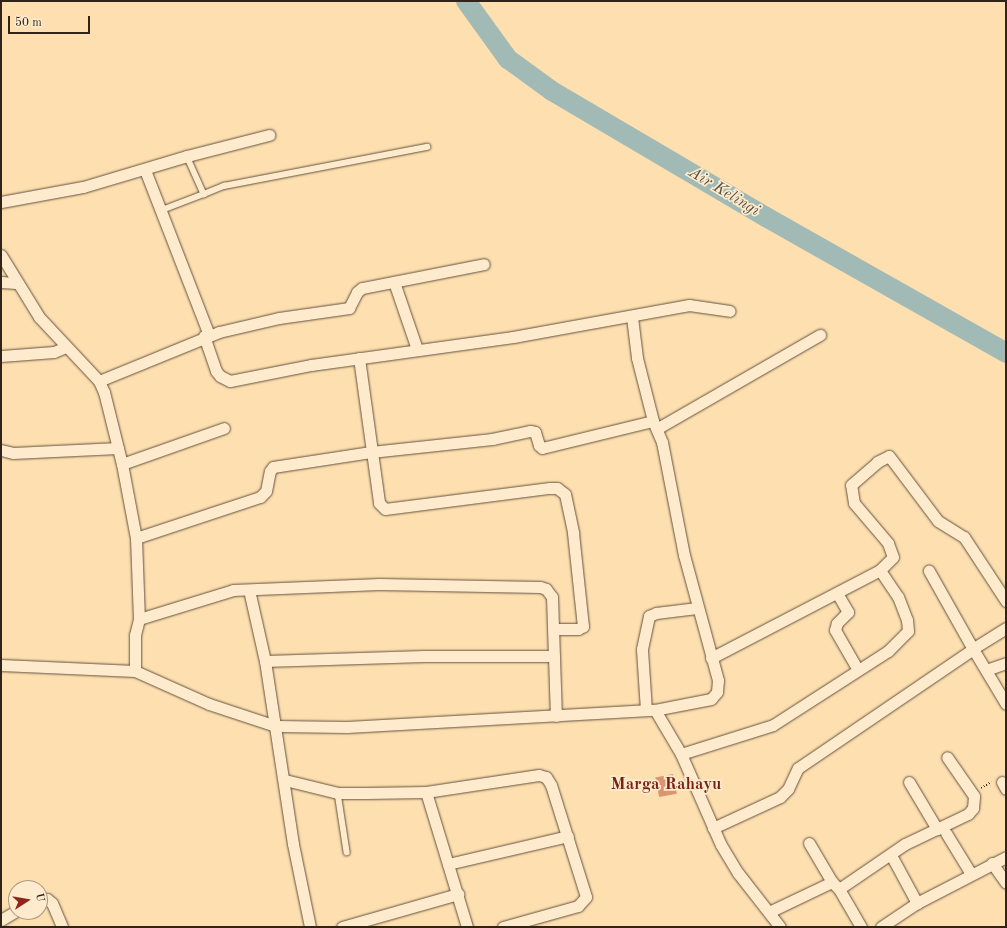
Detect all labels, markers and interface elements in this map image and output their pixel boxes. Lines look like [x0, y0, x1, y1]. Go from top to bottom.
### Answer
scale bar [10, 8, 92, 34]
text: 50 m [15, 17, 42, 29]
water label: Air Kelingi [685, 163, 763, 221]
district label: Marga Rahayu [611, 775, 721, 795]
north arrow [8, 880, 48, 920]
text: U [33, 892, 46, 903]

